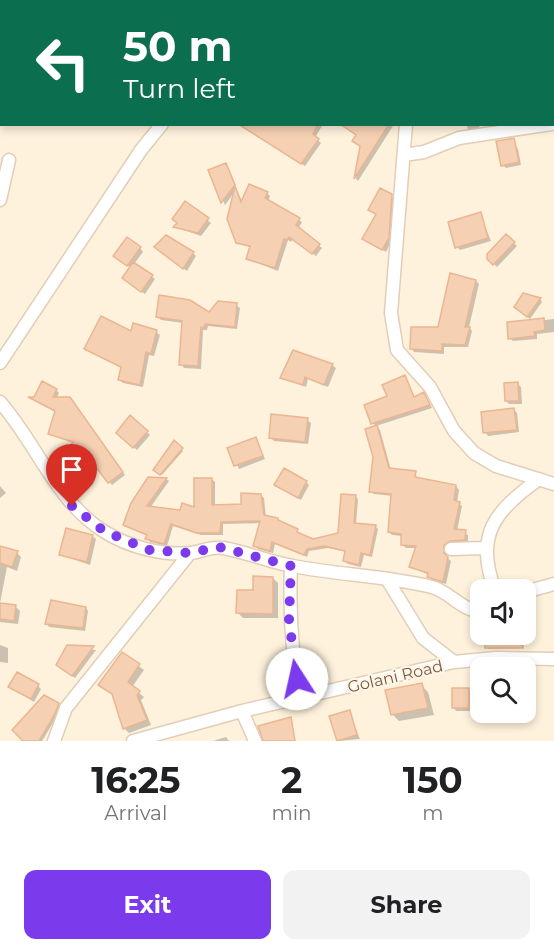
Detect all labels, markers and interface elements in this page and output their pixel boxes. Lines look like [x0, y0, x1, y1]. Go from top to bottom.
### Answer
text: 50 m [123, 20, 232, 72]
icon: left [24, 24, 102, 102]
text: Turn left [123, 72, 236, 105]
pin [46, 444, 97, 506]
icon: arrive [55, 453, 88, 486]
map controls [470, 579, 536, 723]
button: sound [470, 579, 536, 645]
position arrow [265, 647, 329, 711]
street label: Golani Road [346, 656, 445, 697]
button: search [470, 657, 536, 723]
text: 16:25 [91, 758, 180, 802]
text: 2 [281, 758, 302, 802]
text: 150 [403, 758, 463, 802]
text: Arrival [104, 801, 167, 825]
text: min [272, 801, 312, 825]
text: m [422, 801, 443, 825]
button: Exit [24, 870, 271, 939]
button: Share [283, 870, 530, 939]

